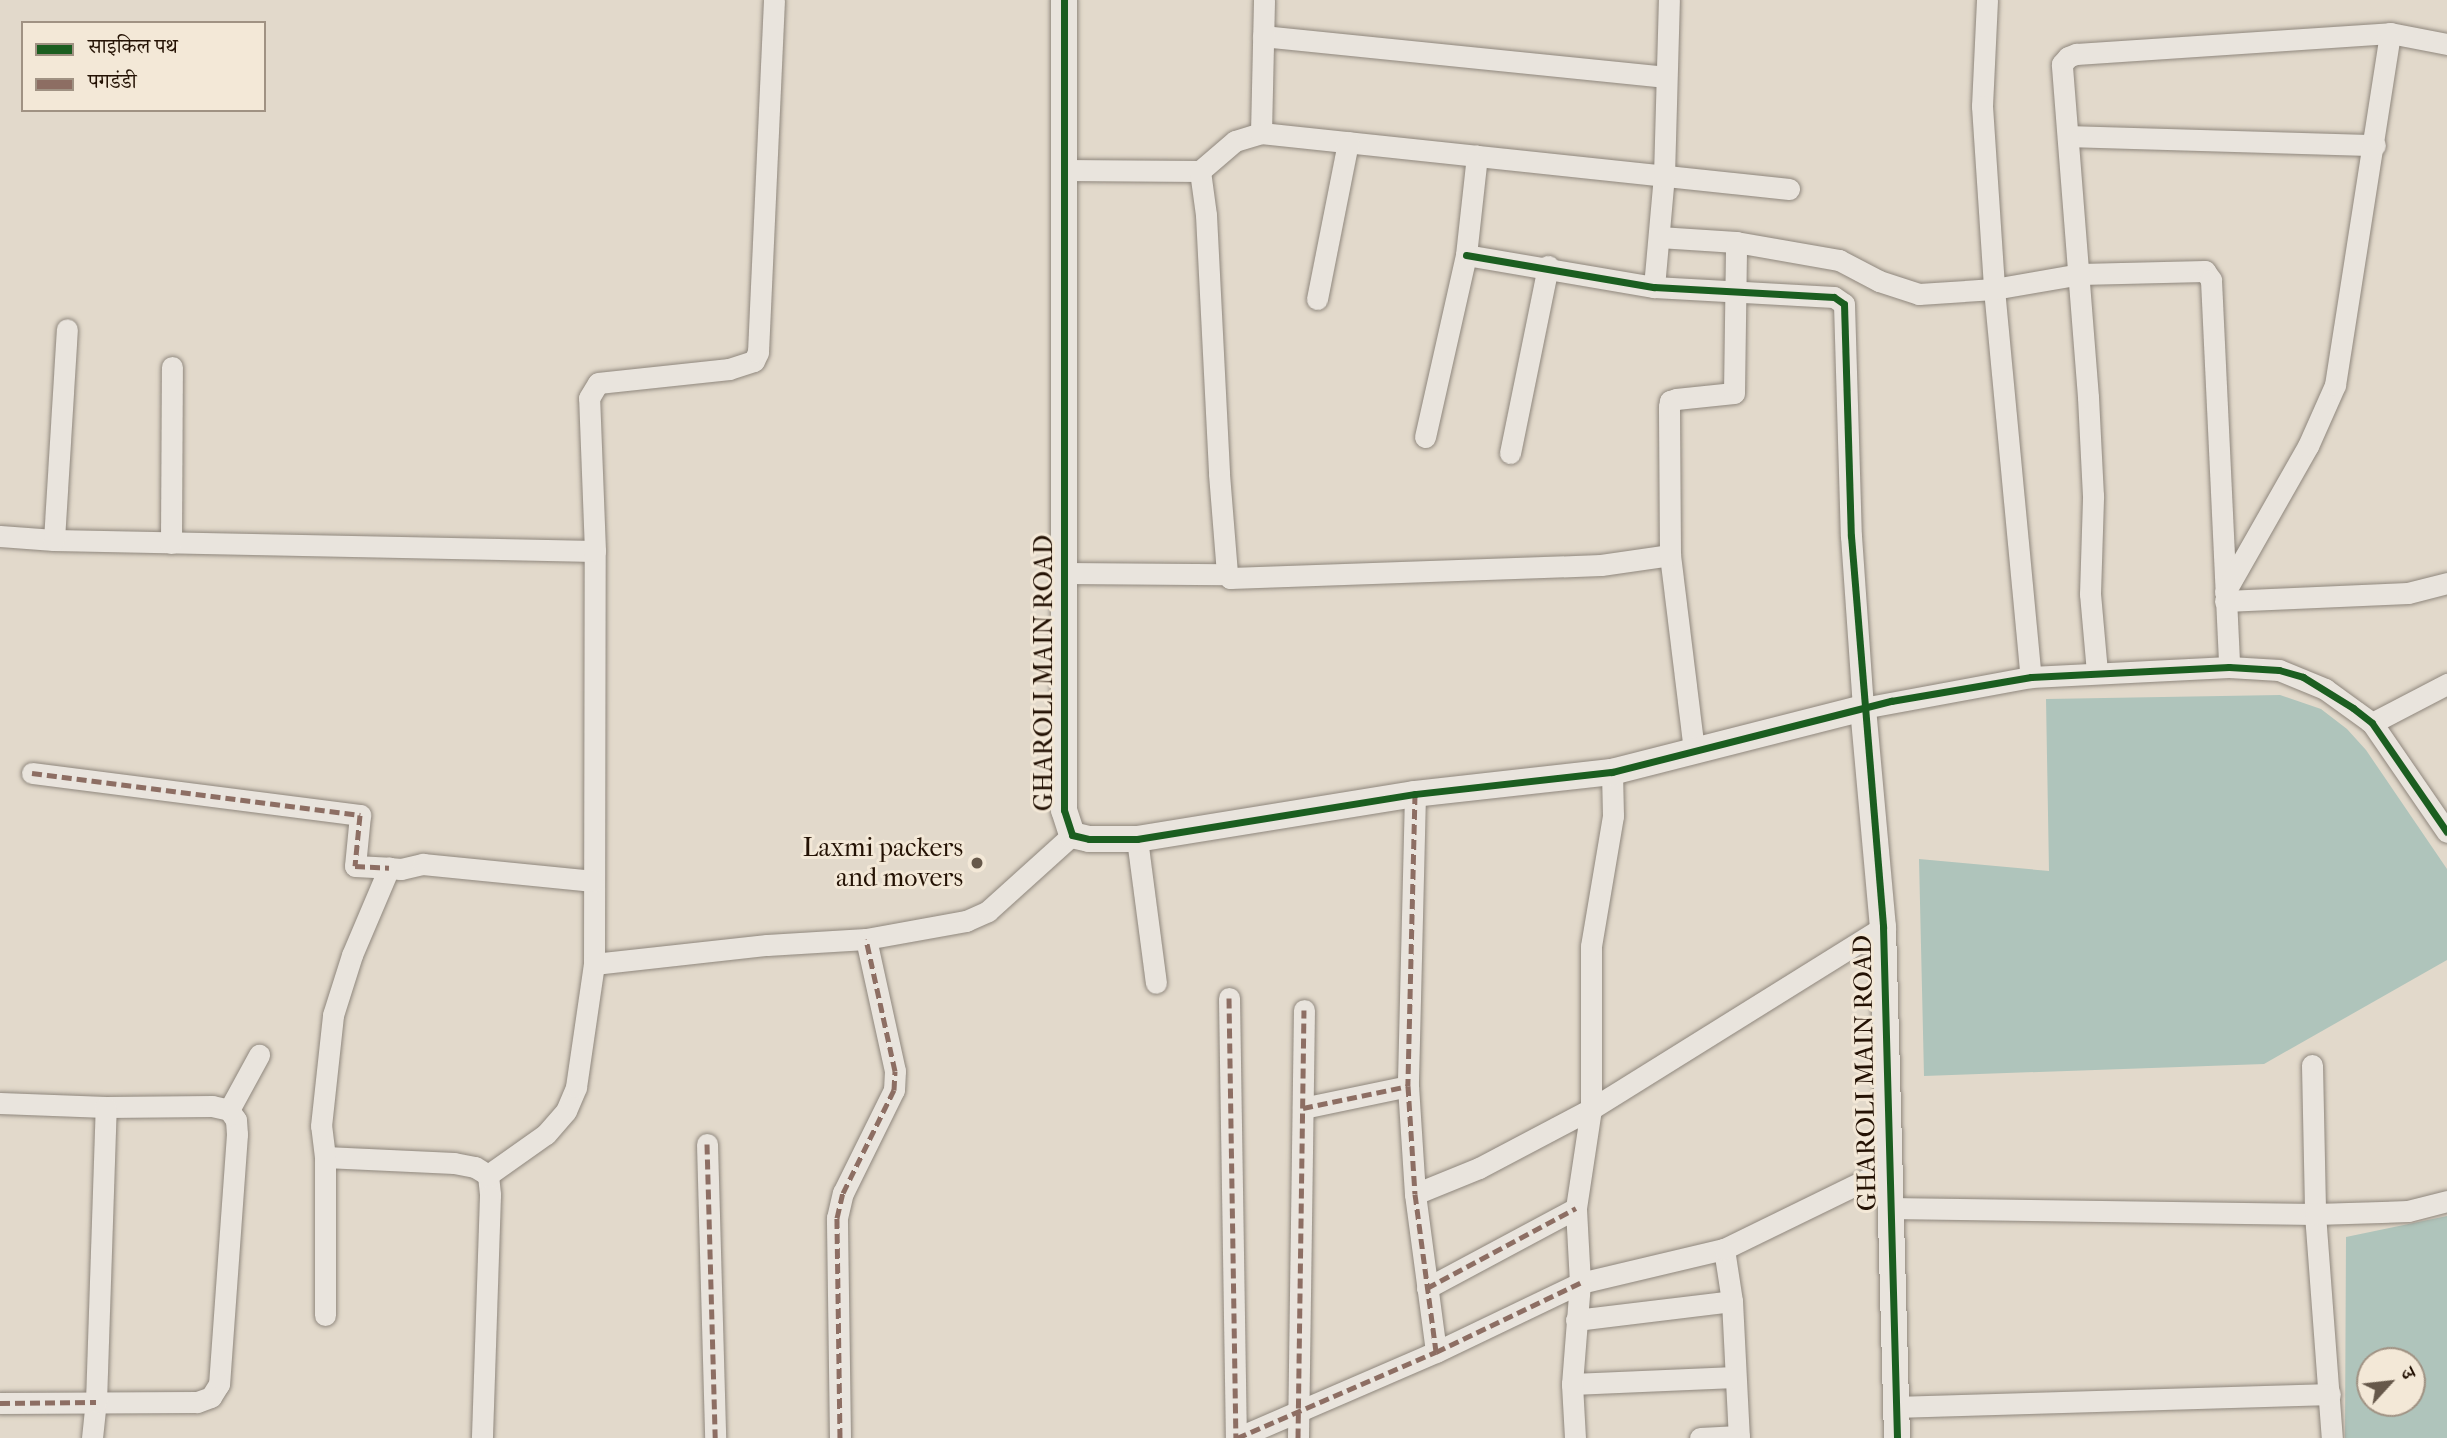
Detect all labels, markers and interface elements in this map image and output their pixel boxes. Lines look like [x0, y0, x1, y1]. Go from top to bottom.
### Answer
legend [21, 21, 266, 112]
text: साइकिल पथ [88, 34, 178, 58]
text: पगडंडी [88, 69, 137, 93]
street label: GHAROLI MAIN ROAD [1028, 535, 1060, 811]
place label: Laxmi packers and movers [803, 832, 963, 894]
marker: Laxmi packers and movers [969, 855, 985, 871]
street label: GHAROLI MAIN ROAD [1847, 934, 1883, 1212]
north arrow [2356, 1347, 2426, 1417]
text: उ [2396, 1364, 2420, 1383]

